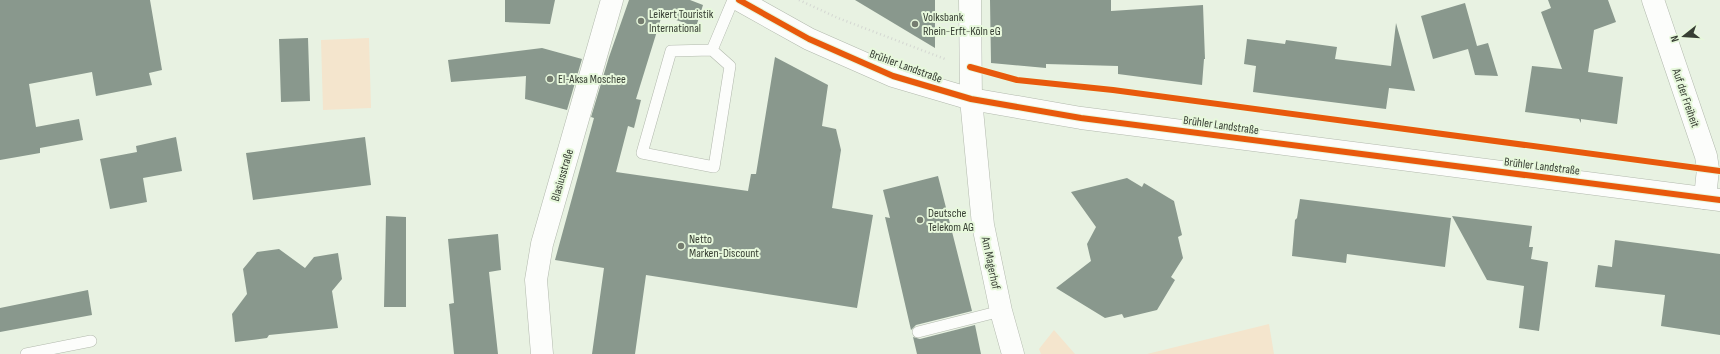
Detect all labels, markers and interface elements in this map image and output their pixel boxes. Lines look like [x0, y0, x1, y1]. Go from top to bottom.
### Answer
place label: Leikert Touristik International [649, 7, 714, 36]
place label: Volksbank Rhein-Erft-Köln eG [923, 10, 1001, 39]
marker: Leikert Touristik International [636, 16, 646, 26]
north arrow [1664, 16, 1704, 56]
marker: Volksbank Rhein-Erft-Köln eG [910, 19, 920, 29]
text: N [1668, 34, 1682, 43]
street label: Brühler Landstraße [867, 46, 944, 87]
street label: Auf der Freiheit [1668, 66, 1703, 130]
place label: El-Aksa Moschee [558, 72, 626, 87]
marker: El-Aksa Moschee [545, 74, 555, 84]
street label: Brühler Landstraße [1182, 113, 1260, 138]
street label: Blasiusstraße [548, 147, 577, 203]
street label: Brühler Landstraße [1503, 154, 1581, 179]
place label: Deutsche Telekom AG [928, 206, 974, 235]
marker: Deutsche Telekom AG [915, 215, 925, 225]
place label: Netto Marken-Discount [689, 232, 759, 261]
street label: Am Magerhof [977, 235, 1003, 291]
marker: Netto Marken-Discount [676, 241, 686, 251]

